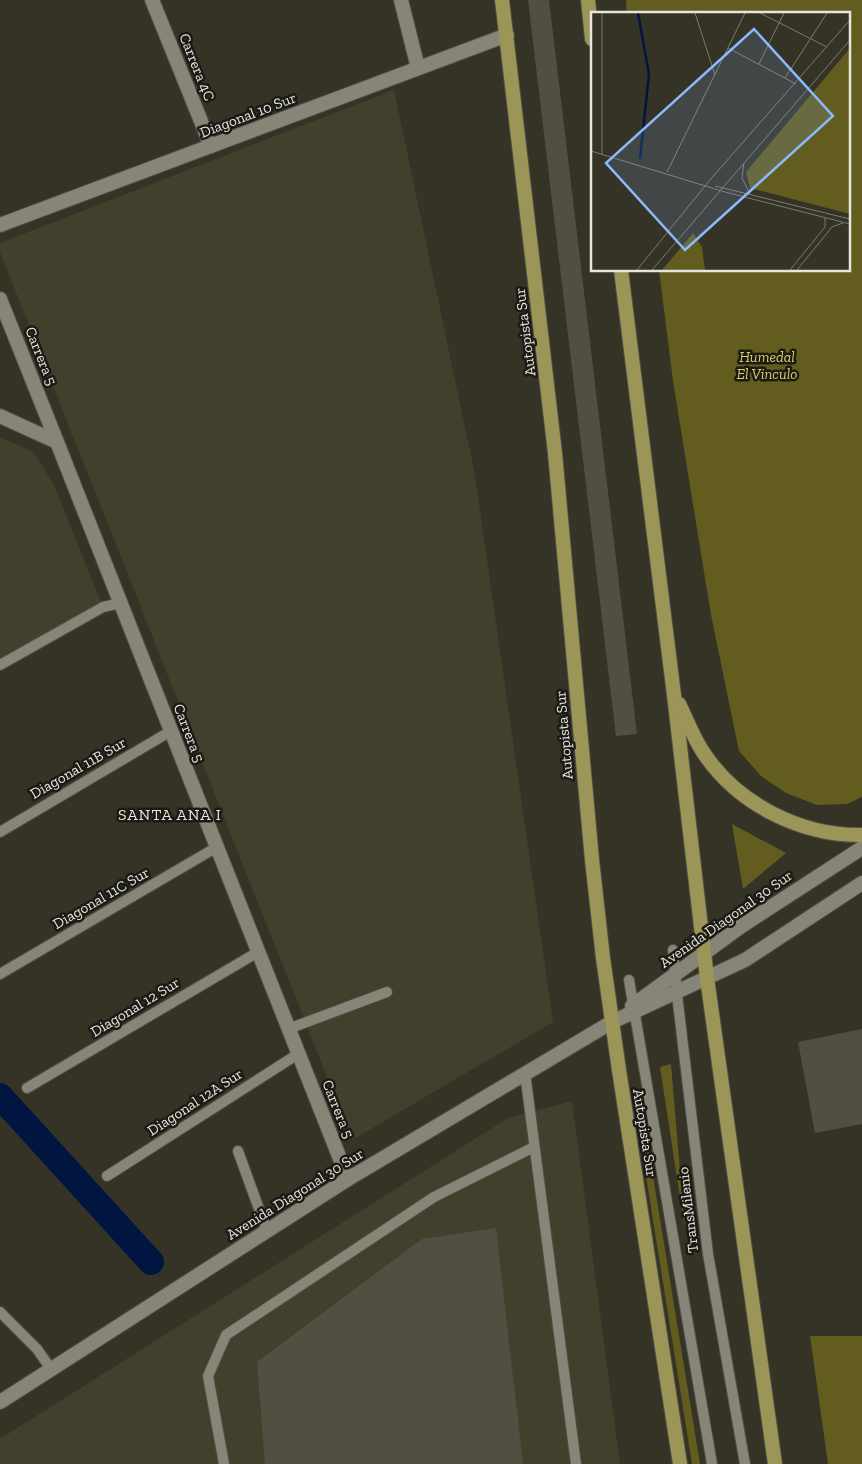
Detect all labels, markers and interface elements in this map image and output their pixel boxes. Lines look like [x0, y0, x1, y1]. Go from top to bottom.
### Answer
inset map [591, 12, 850, 271]
street label: Carrera 4C [175, 31, 219, 103]
street label: Diagonal 10 Sur [197, 88, 299, 142]
street label: Autopista Sur [511, 287, 539, 377]
street label: Carrera 5 [21, 324, 61, 388]
park label: Humedal El Vinculo [736, 348, 798, 383]
street label: Autopista Sur [551, 690, 577, 780]
street label: Carrera 5 [170, 701, 208, 765]
street label: Diagonal 11B Sur [27, 733, 129, 803]
district label: SANTA ANA I [118, 805, 222, 824]
street label: Diagonal 11C Sur [50, 863, 152, 933]
street label: Avenida Diagonal 30 Sur [656, 866, 796, 972]
street label: Diagonal 12 Sur [87, 973, 183, 1041]
street label: Diagonal 12A Sur [144, 1064, 246, 1140]
street label: Carrera 5 [318, 1077, 358, 1141]
street label: Autopista Sur [629, 1088, 661, 1178]
street label: Avenida Diagonal 30 Sur [223, 1144, 367, 1244]
street label: TransMilenio [674, 1166, 702, 1254]

